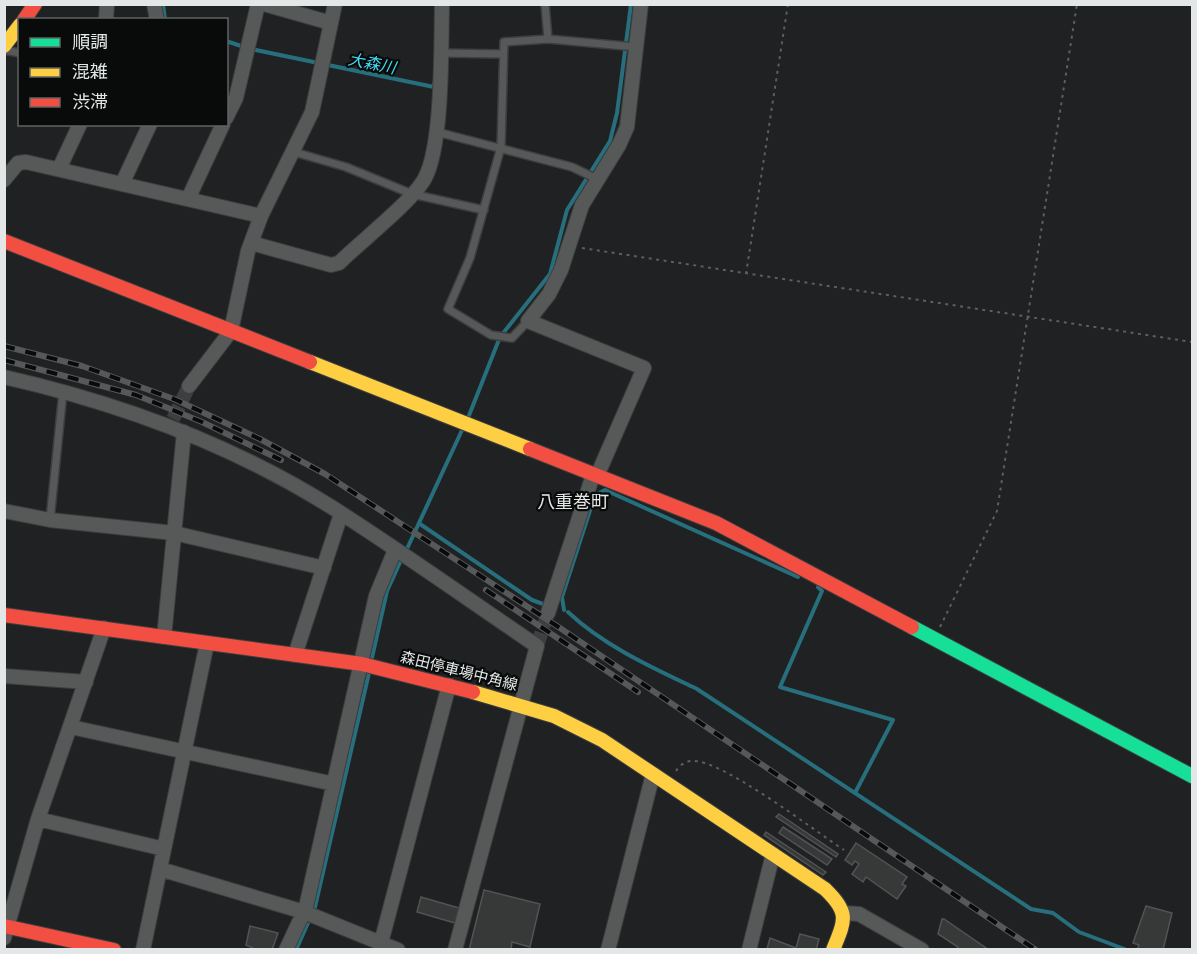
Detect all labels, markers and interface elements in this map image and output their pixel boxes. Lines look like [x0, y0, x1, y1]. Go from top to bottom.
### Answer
legend [18, 18, 228, 126]
text: 順調 [72, 31, 108, 53]
water label: 大森川 [347, 50, 399, 78]
text: 混雑 [72, 61, 108, 83]
text: 渋滞 [72, 91, 108, 113]
district label: 八重巻町 [537, 491, 609, 513]
street label: 森田停車場中角線 [399, 648, 519, 694]

